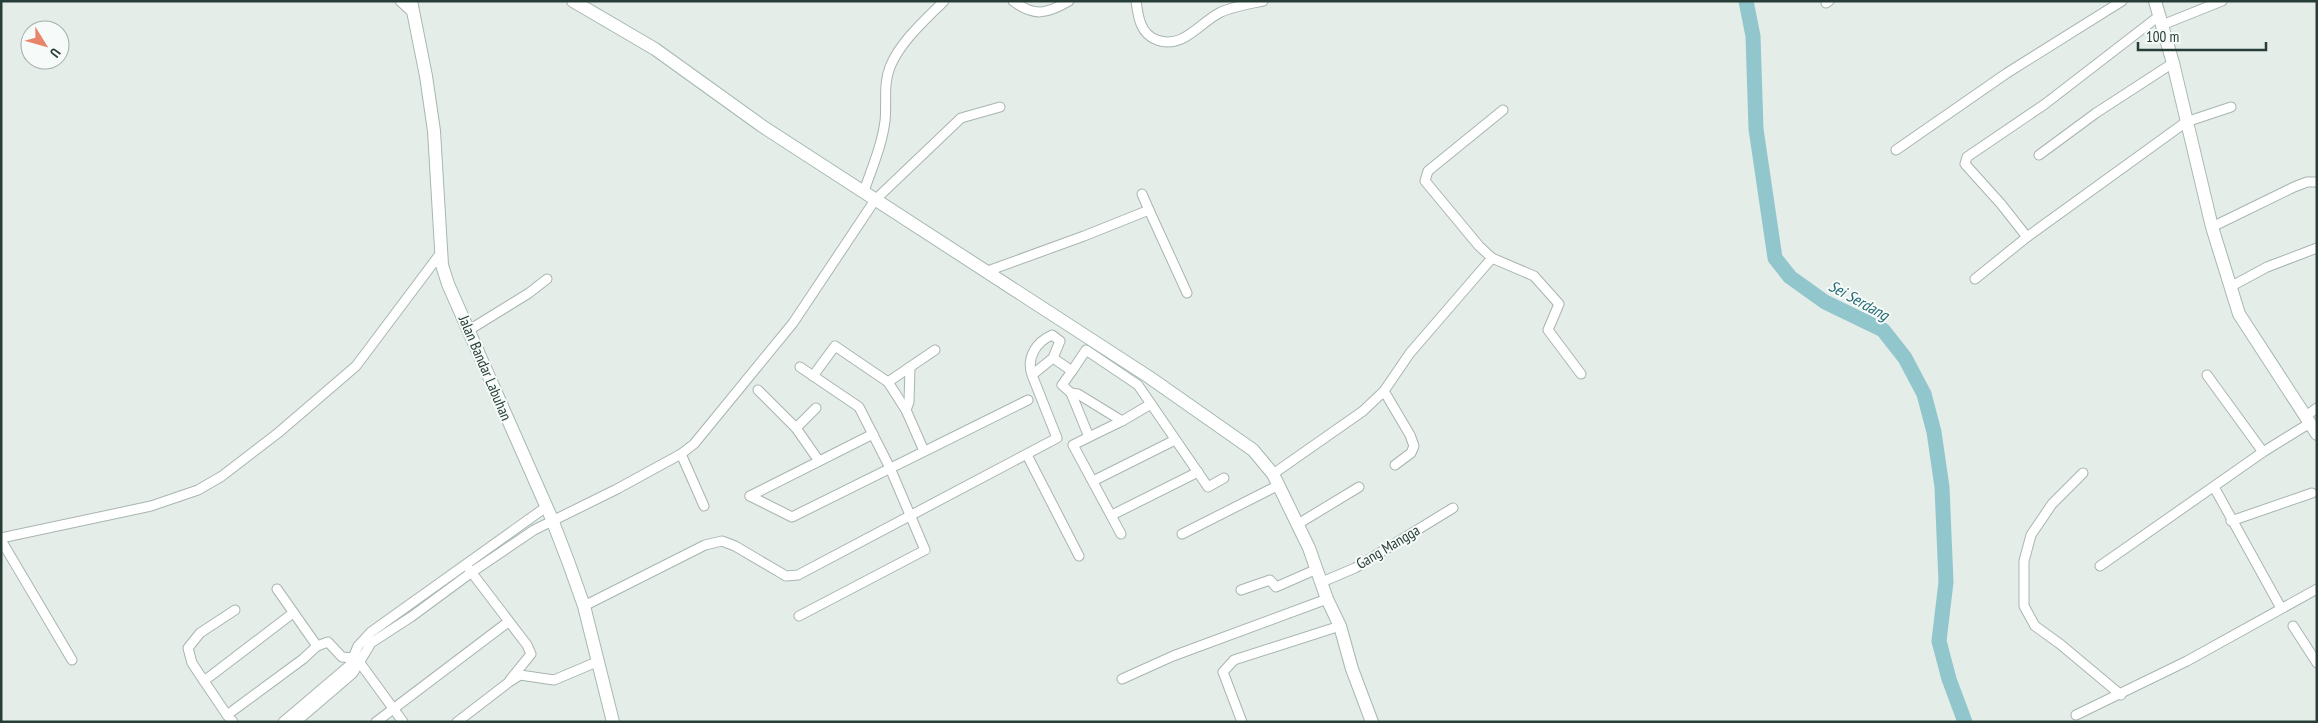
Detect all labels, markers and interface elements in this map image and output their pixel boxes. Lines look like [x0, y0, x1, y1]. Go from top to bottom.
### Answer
north arrow [20, 20, 70, 70]
scale bar [2138, 20, 2266, 52]
text: 100 m [2146, 27, 2179, 46]
text: U [46, 45, 65, 61]
water label: Sei Serdang [1826, 275, 1893, 325]
street label: Jalan Bandar Labuhan [454, 311, 516, 423]
street label: Gang Mangga [1353, 520, 1423, 573]

